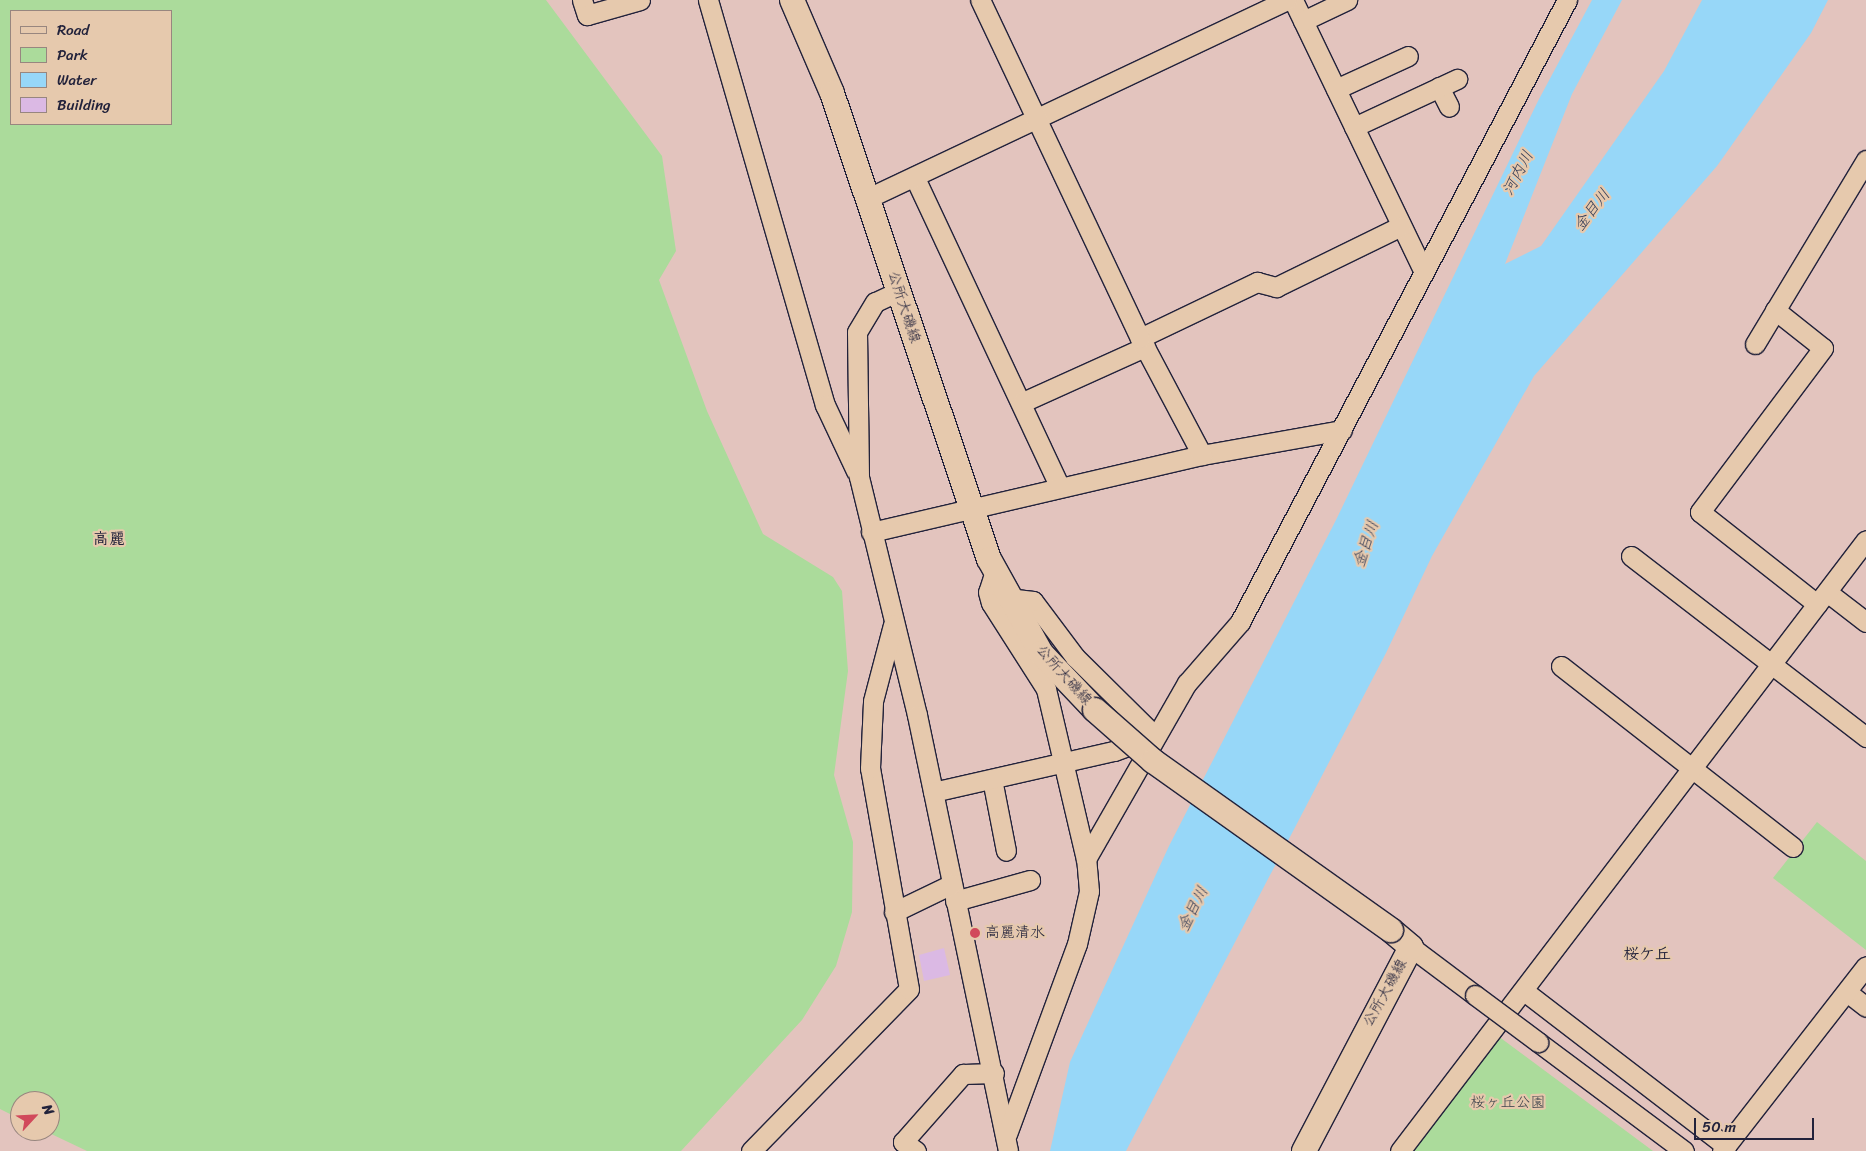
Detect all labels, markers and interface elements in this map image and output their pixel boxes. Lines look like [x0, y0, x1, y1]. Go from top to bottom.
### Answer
legend [10, 10, 172, 125]
text: Road [57, 17, 89, 43]
text: Park [57, 42, 88, 68]
text: Water [57, 67, 97, 93]
text: Building [57, 92, 111, 118]
water label: 河内川 [1498, 147, 1538, 199]
water label: 金目川 [1570, 185, 1614, 235]
street label: 公所大磯線 [884, 269, 924, 345]
water label: 金目川 [1349, 518, 1383, 570]
district label: 高麗 [93, 529, 125, 549]
street label: 公所大磯線 [1032, 641, 1096, 709]
water label: 金目川 [1174, 883, 1212, 935]
place label: 高麗清水 [985, 924, 1045, 942]
marker: 高麗清水 [969, 927, 981, 939]
district label: 桜ケ丘 [1623, 944, 1671, 964]
street label: 公所大磯線 [1359, 956, 1411, 1030]
north arrow [10, 1091, 60, 1141]
park label: 桜ヶ丘公園 [1471, 1094, 1545, 1112]
text: N [35, 1100, 62, 1120]
scale bar [1696, 1108, 1816, 1140]
text: 50 m [1702, 1114, 1736, 1140]

